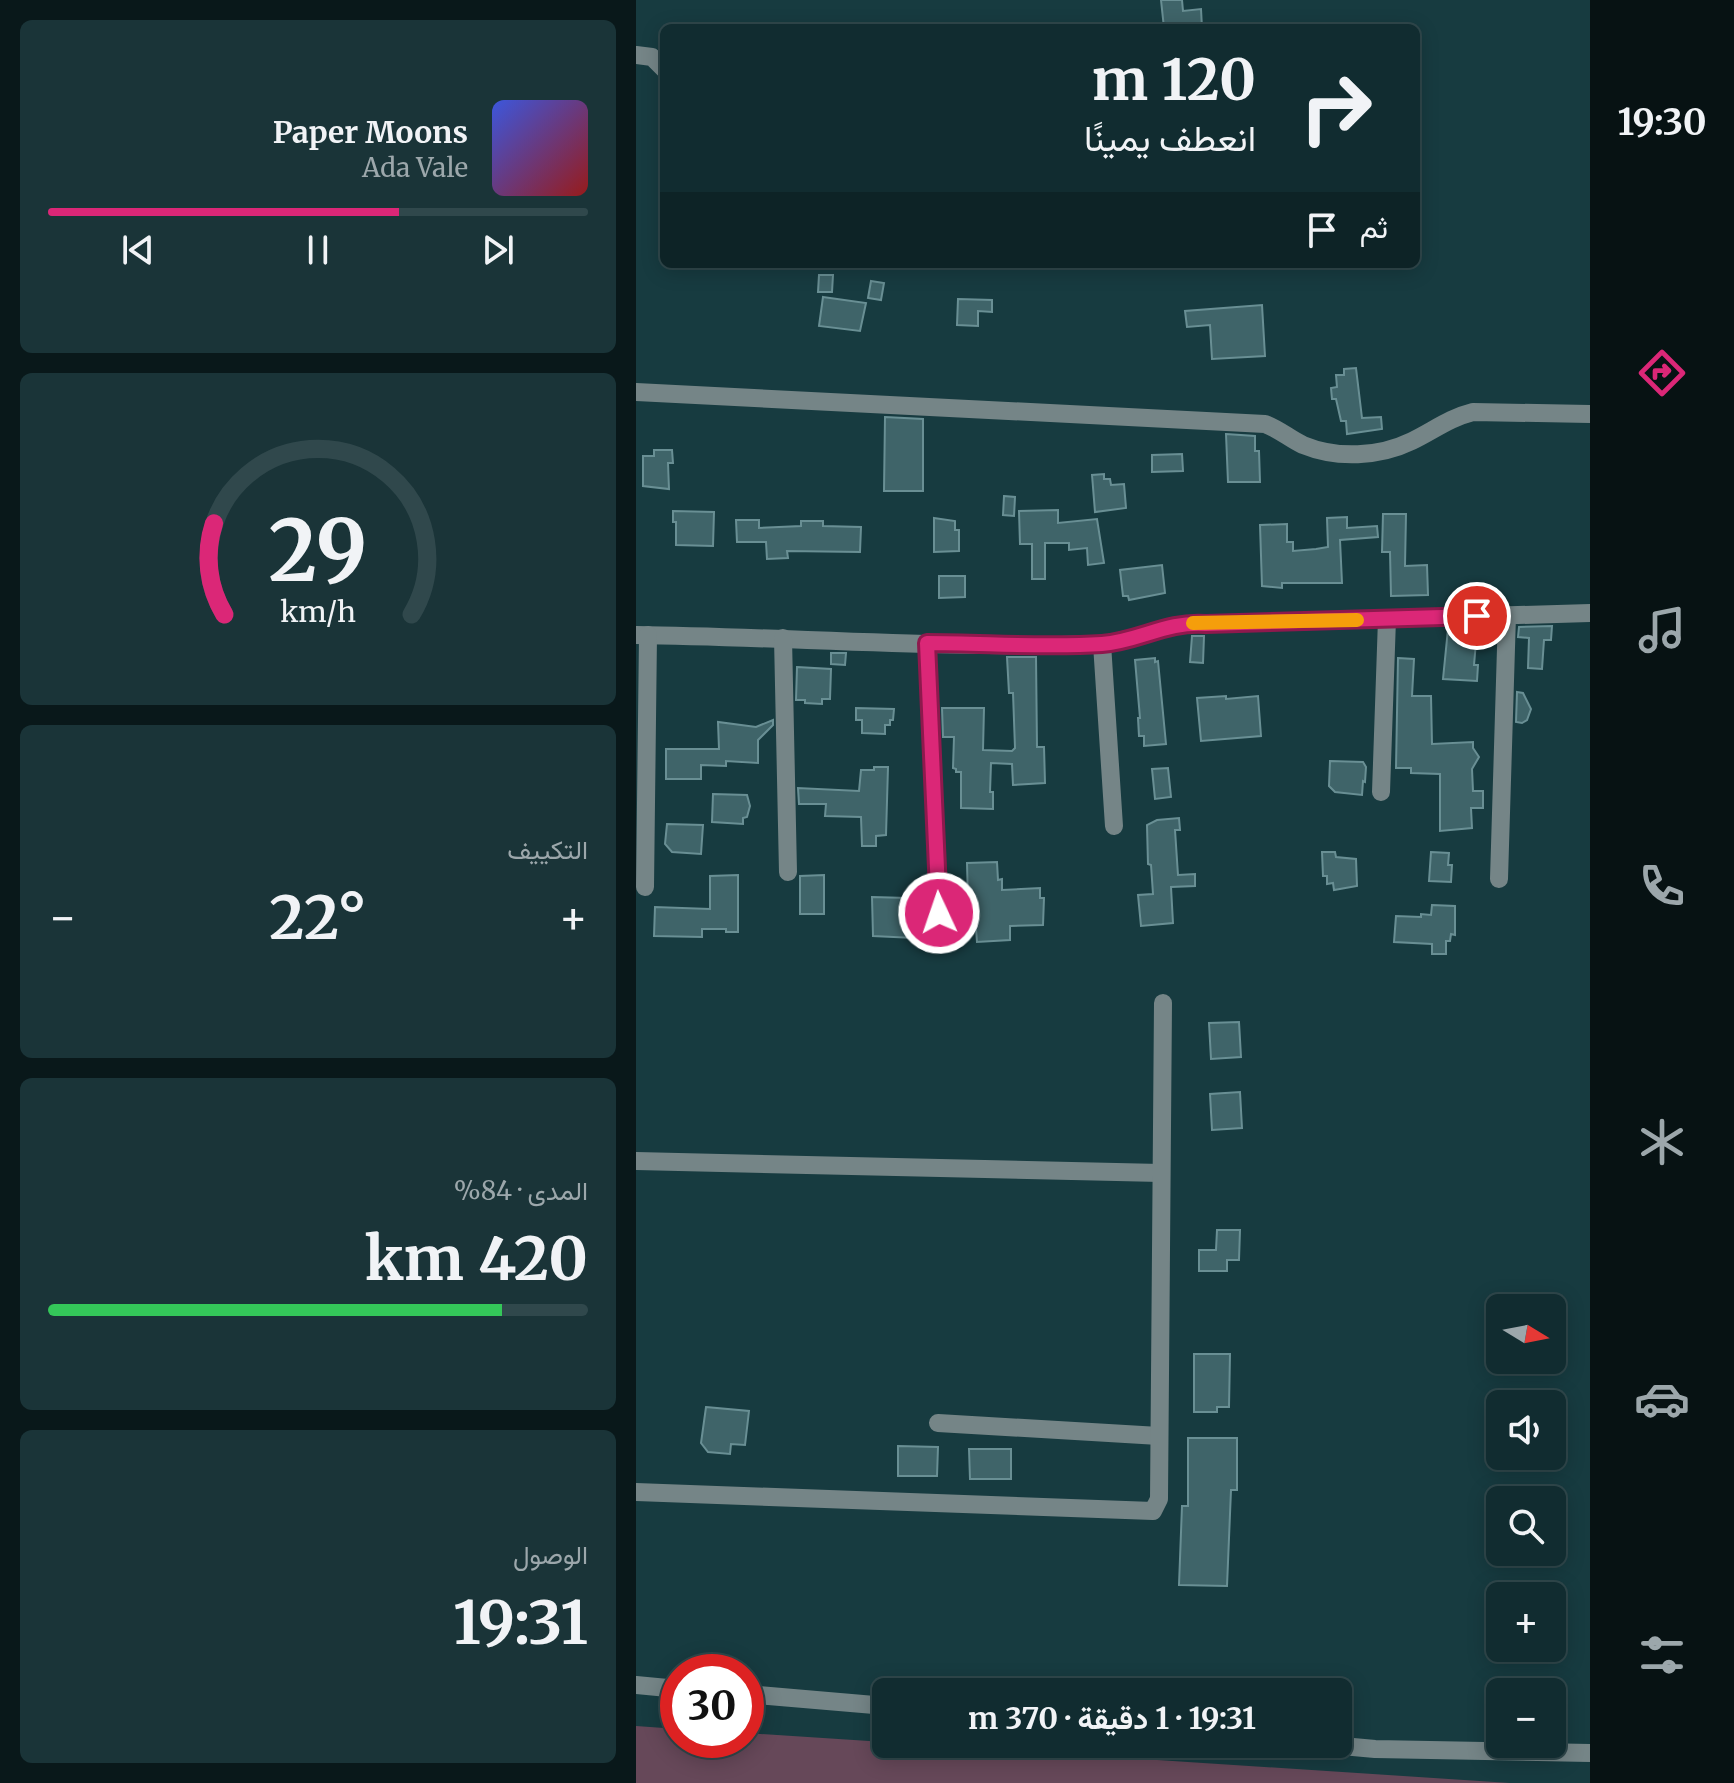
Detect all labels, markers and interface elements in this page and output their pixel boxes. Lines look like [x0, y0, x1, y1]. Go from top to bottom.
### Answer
text: 120 m [1092, 45, 1256, 115]
icon: right [1284, 56, 1388, 160]
text: 19:30 [1617, 100, 1707, 145]
text: Paper Moons [273, 113, 468, 151]
text: انعطف يمينًا [1084, 116, 1256, 161]
text: Ada Vale [362, 151, 468, 184]
icon: arrive [1300, 208, 1344, 252]
text: ثم [1360, 208, 1388, 246]
icon: previous [116, 228, 160, 272]
icon: pause [296, 228, 340, 272]
icon: next [476, 228, 520, 272]
icon: directions [1634, 345, 1690, 401]
text: 29 [269, 498, 367, 603]
pin [1443, 582, 1511, 650]
text: km/h [280, 594, 356, 630]
icon: arrive [1455, 594, 1499, 638]
icon: music [1634, 602, 1690, 658]
text: التكييف [507, 833, 588, 866]
icon: phone [1634, 858, 1690, 914]
position arrow [897, 871, 981, 955]
text: 22° [269, 880, 367, 955]
text: − [48, 890, 77, 945]
text: + [559, 890, 588, 945]
icon: climate [1634, 1114, 1690, 1170]
text: المدى · 84% [454, 1174, 588, 1207]
text: 420 km [365, 1221, 588, 1296]
north arrow [1486, 1294, 1566, 1374]
map controls [1486, 1294, 1566, 1758]
icon: car [1634, 1371, 1690, 1427]
button: sound [1486, 1390, 1566, 1470]
button: search [1486, 1486, 1566, 1566]
text: الوصول [513, 1538, 588, 1571]
button: + [1486, 1582, 1566, 1662]
text: 19:31 [453, 1585, 588, 1660]
icon: filters [1634, 1627, 1690, 1683]
speed limit sign: 30 [660, 1654, 764, 1758]
button: − [1486, 1678, 1566, 1758]
text: 19:31 · 1 دقيقة · 370 m [968, 1699, 1256, 1737]

